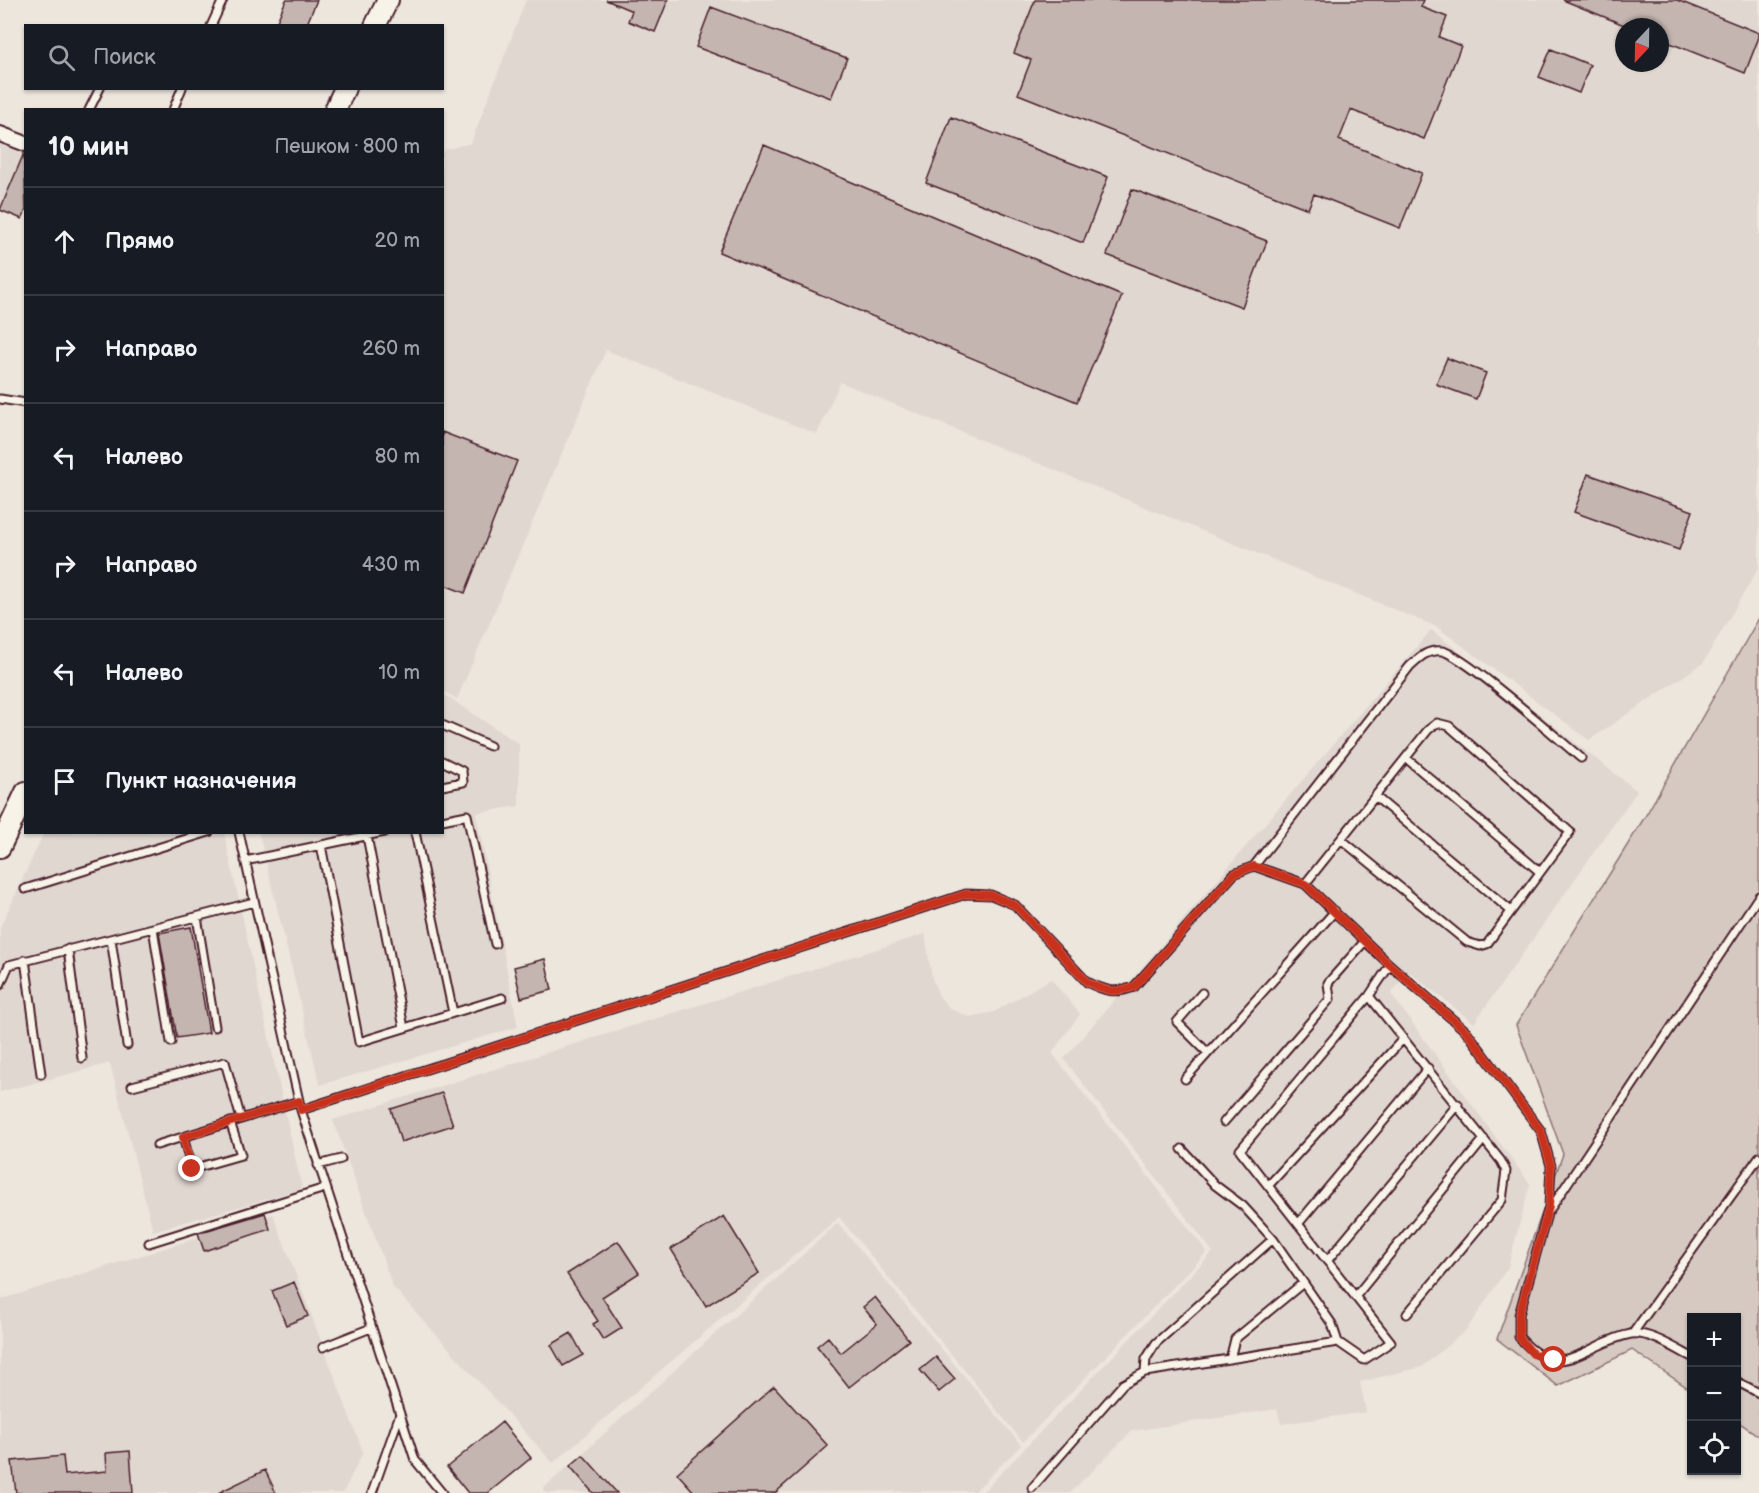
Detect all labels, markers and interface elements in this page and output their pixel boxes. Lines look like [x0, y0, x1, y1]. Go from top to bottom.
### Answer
north arrow [1615, 18, 1669, 72]
search box [24, 24, 444, 90]
icon: search [45, 41, 78, 74]
text: Поиск [93, 44, 156, 71]
text: 10 мин [48, 132, 129, 163]
text: Пешком · 800 m [274, 135, 420, 159]
icon: ahead [48, 225, 81, 258]
text: Прямо [105, 228, 174, 255]
text: 20 m [375, 229, 420, 253]
icon: right [48, 333, 81, 366]
text: Направо [105, 336, 197, 363]
text: 260 m [362, 337, 420, 361]
icon: left [48, 441, 81, 474]
text: Налево [105, 444, 183, 471]
text: 80 m [375, 445, 420, 469]
icon: right [48, 549, 81, 582]
text: Направо [105, 552, 197, 579]
text: 430 m [362, 553, 420, 577]
icon: left [48, 657, 81, 690]
text: Налево [105, 660, 183, 687]
text: 10 m [379, 661, 420, 685]
icon: arrive [48, 765, 81, 798]
text: Пункт назначения [105, 768, 297, 795]
route end [178, 1155, 204, 1181]
map controls [1687, 1313, 1741, 1475]
button: + [1687, 1313, 1741, 1367]
route start [1540, 1346, 1566, 1372]
button: − [1687, 1367, 1741, 1421]
button: locate [1687, 1421, 1741, 1475]

